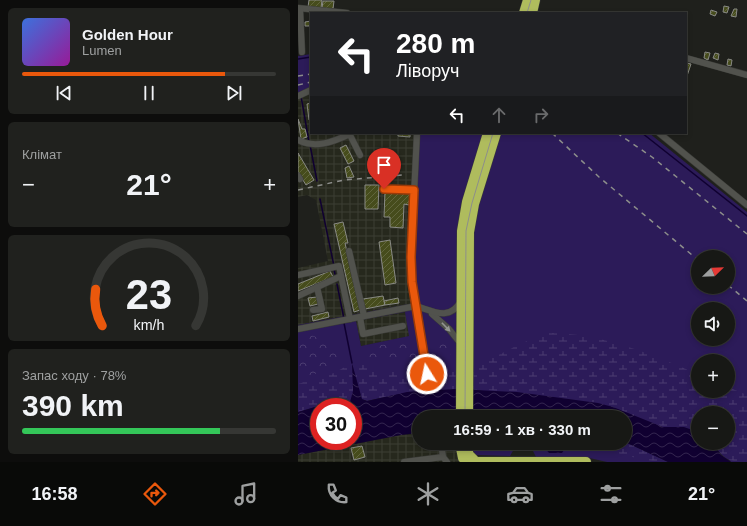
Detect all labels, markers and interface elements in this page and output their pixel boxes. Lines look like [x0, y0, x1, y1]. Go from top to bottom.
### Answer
text: Golden Hour [82, 26, 173, 43]
icon: left [330, 28, 382, 80]
text: 280 m [396, 28, 475, 59]
text: Lumen [82, 43, 122, 58]
text: Ліворуч [396, 61, 459, 81]
icon: previous [53, 82, 75, 104]
icon: pause [138, 82, 160, 104]
icon: next [223, 82, 245, 104]
icon: left [446, 104, 468, 126]
icon: ahead [488, 104, 510, 126]
icon: right [530, 104, 552, 126]
text: Клімат [22, 147, 62, 162]
pin [367, 148, 401, 189]
icon: arrive [373, 154, 395, 176]
text: 21° [126, 168, 172, 201]
text: − [22, 172, 35, 197]
text: + [263, 172, 276, 197]
north arrow [691, 250, 735, 294]
map controls [691, 250, 735, 450]
text: 23 [126, 271, 172, 318]
button: sound [691, 302, 735, 346]
text: km/h [134, 316, 165, 332]
one-way arrow [442, 322, 451, 332]
position arrow [406, 353, 448, 395]
button: + [691, 354, 735, 398]
text: Запас ходу · 78% [22, 368, 126, 383]
text: 390 km [22, 389, 124, 422]
speed limit sign: 30 [310, 398, 362, 450]
button: − [691, 406, 735, 450]
text: 16:59 · 1 хв · 330 m [453, 421, 591, 438]
icon: directions [141, 480, 169, 508]
icon: music [232, 480, 260, 508]
icon: phone [323, 480, 351, 508]
icon: climate [414, 480, 442, 508]
icon: car [506, 480, 534, 508]
icon: filters [597, 480, 625, 508]
text: 16:58 [32, 484, 78, 504]
text: 21° [688, 484, 715, 504]

